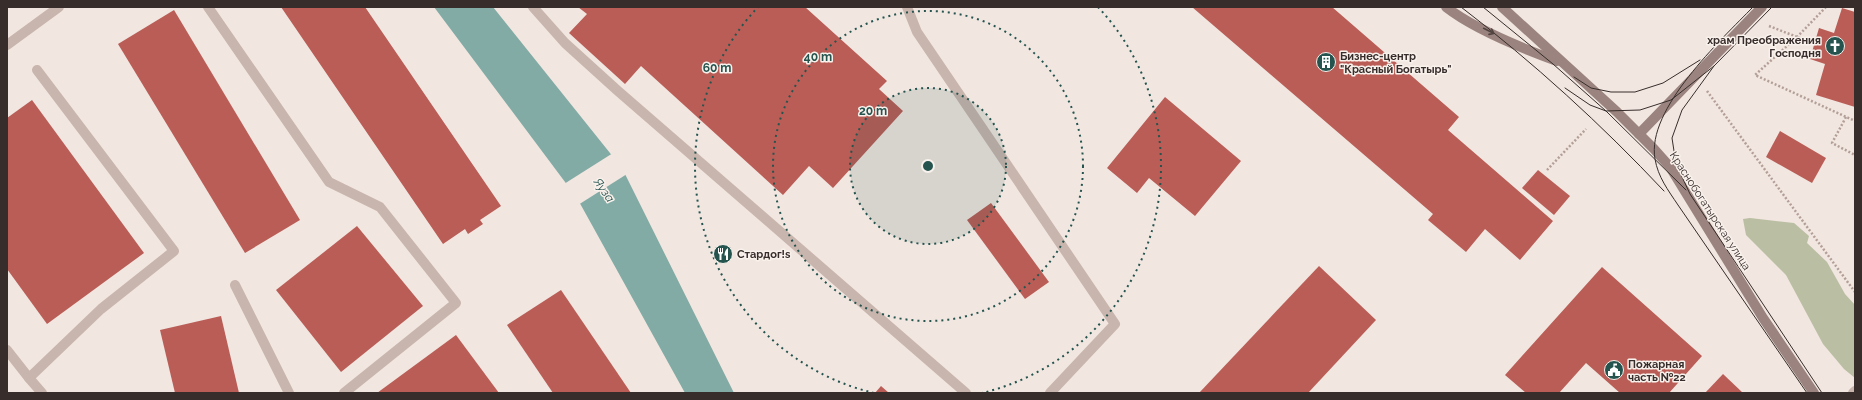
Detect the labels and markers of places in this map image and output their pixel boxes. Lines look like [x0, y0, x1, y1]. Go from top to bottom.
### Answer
place label: храм Преображения Господня [1707, 34, 1821, 60]
church icon: храм Преображения Господня [1824, 35, 1846, 57]
place label: Бизнес-центр "Красный Богатырь" [1340, 50, 1452, 76]
building icon: Бизнес-центр "Красный Богатырь" [1315, 51, 1337, 73]
centre of rings [921, 159, 935, 173]
restaurant icon: Стардог!s [712, 243, 734, 265]
place label: Стардог!s [737, 248, 791, 261]
place label: Пожарная часть №22 [1628, 358, 1686, 384]
public building icon: Пожарная часть №22 [1603, 359, 1625, 381]

